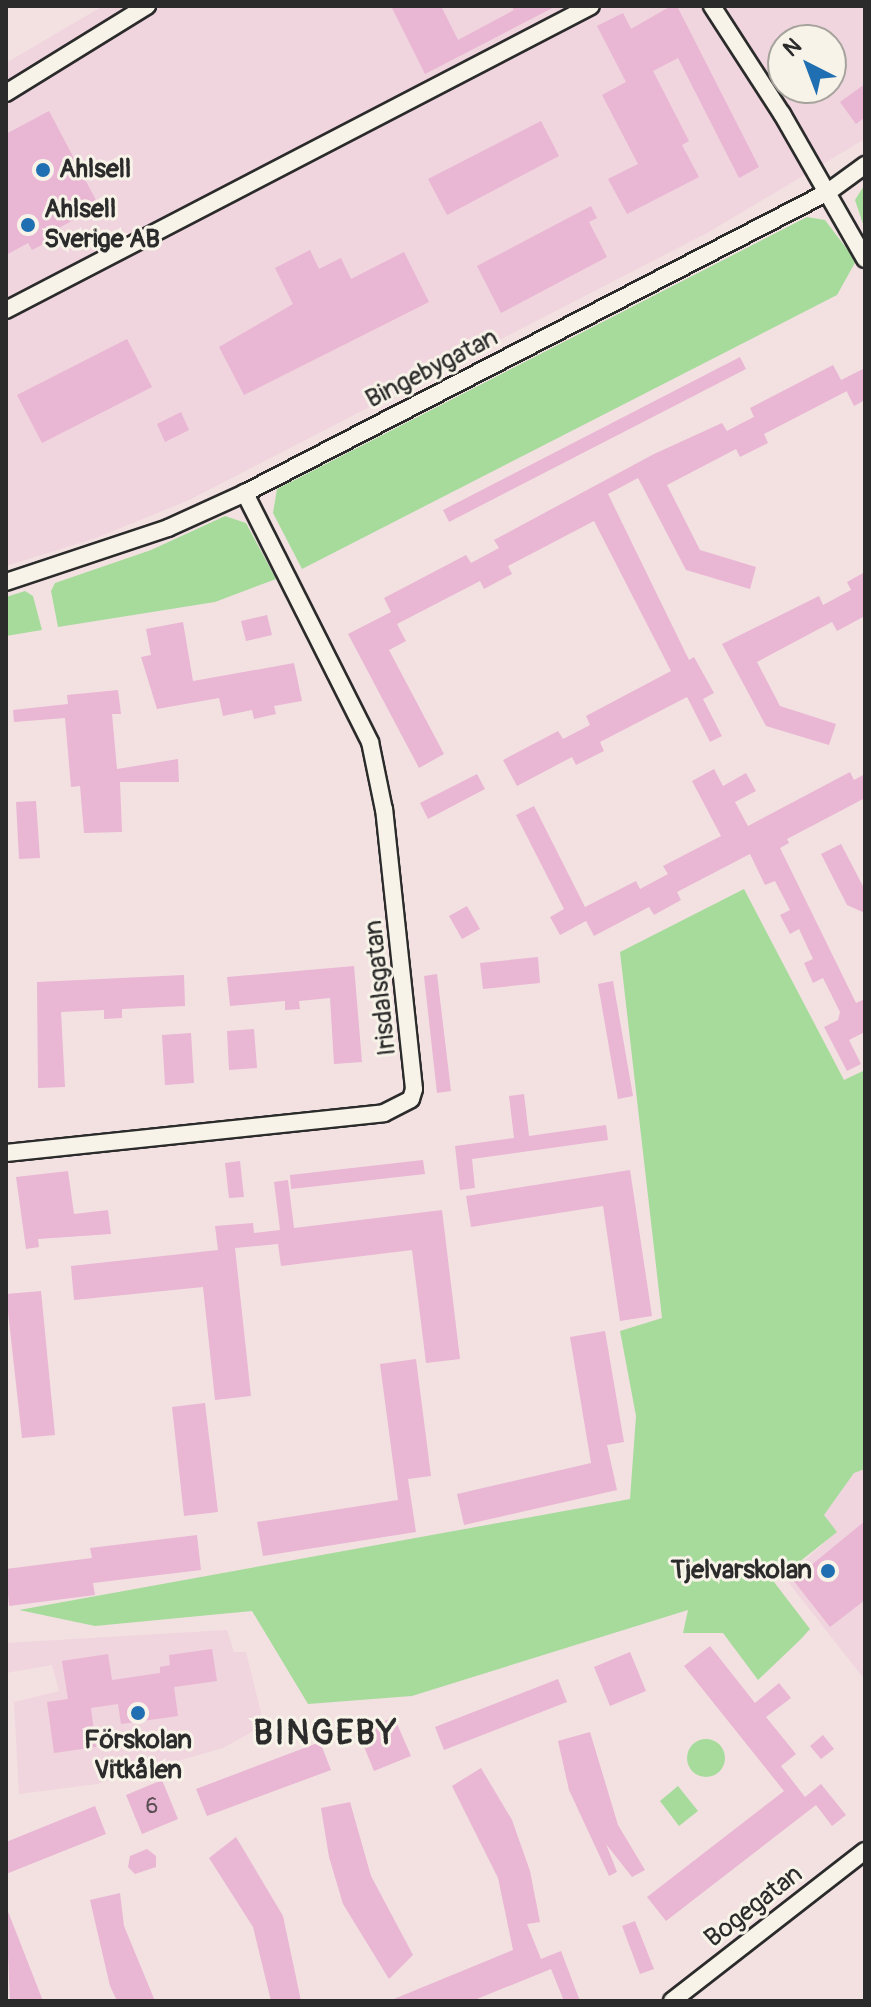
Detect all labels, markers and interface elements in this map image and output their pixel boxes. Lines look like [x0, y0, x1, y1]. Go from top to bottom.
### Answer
north arrow [767, 24, 847, 104]
text: N [777, 32, 807, 63]
place label: Ahlsell [59, 154, 131, 186]
marker: Ahlsell [34, 161, 52, 179]
place label: Ahlsell Sverige AB [44, 194, 160, 256]
marker: Ahlsell Sverige AB [19, 216, 37, 234]
street label: Bingebygatan [361, 322, 503, 416]
street label: Irisdalsgatan [358, 919, 404, 1057]
place label: Tjelvarskolan [671, 1555, 812, 1587]
marker: Tjelvarskolan [819, 1562, 837, 1580]
marker: Förskolan Vitkålen [129, 1704, 147, 1722]
district label: BINGEBY [253, 1714, 399, 1754]
place label: Förskolan Vitkålen [84, 1725, 192, 1786]
house number: 6 [146, 1794, 158, 1820]
street label: Bogegatan [699, 1859, 809, 1955]

